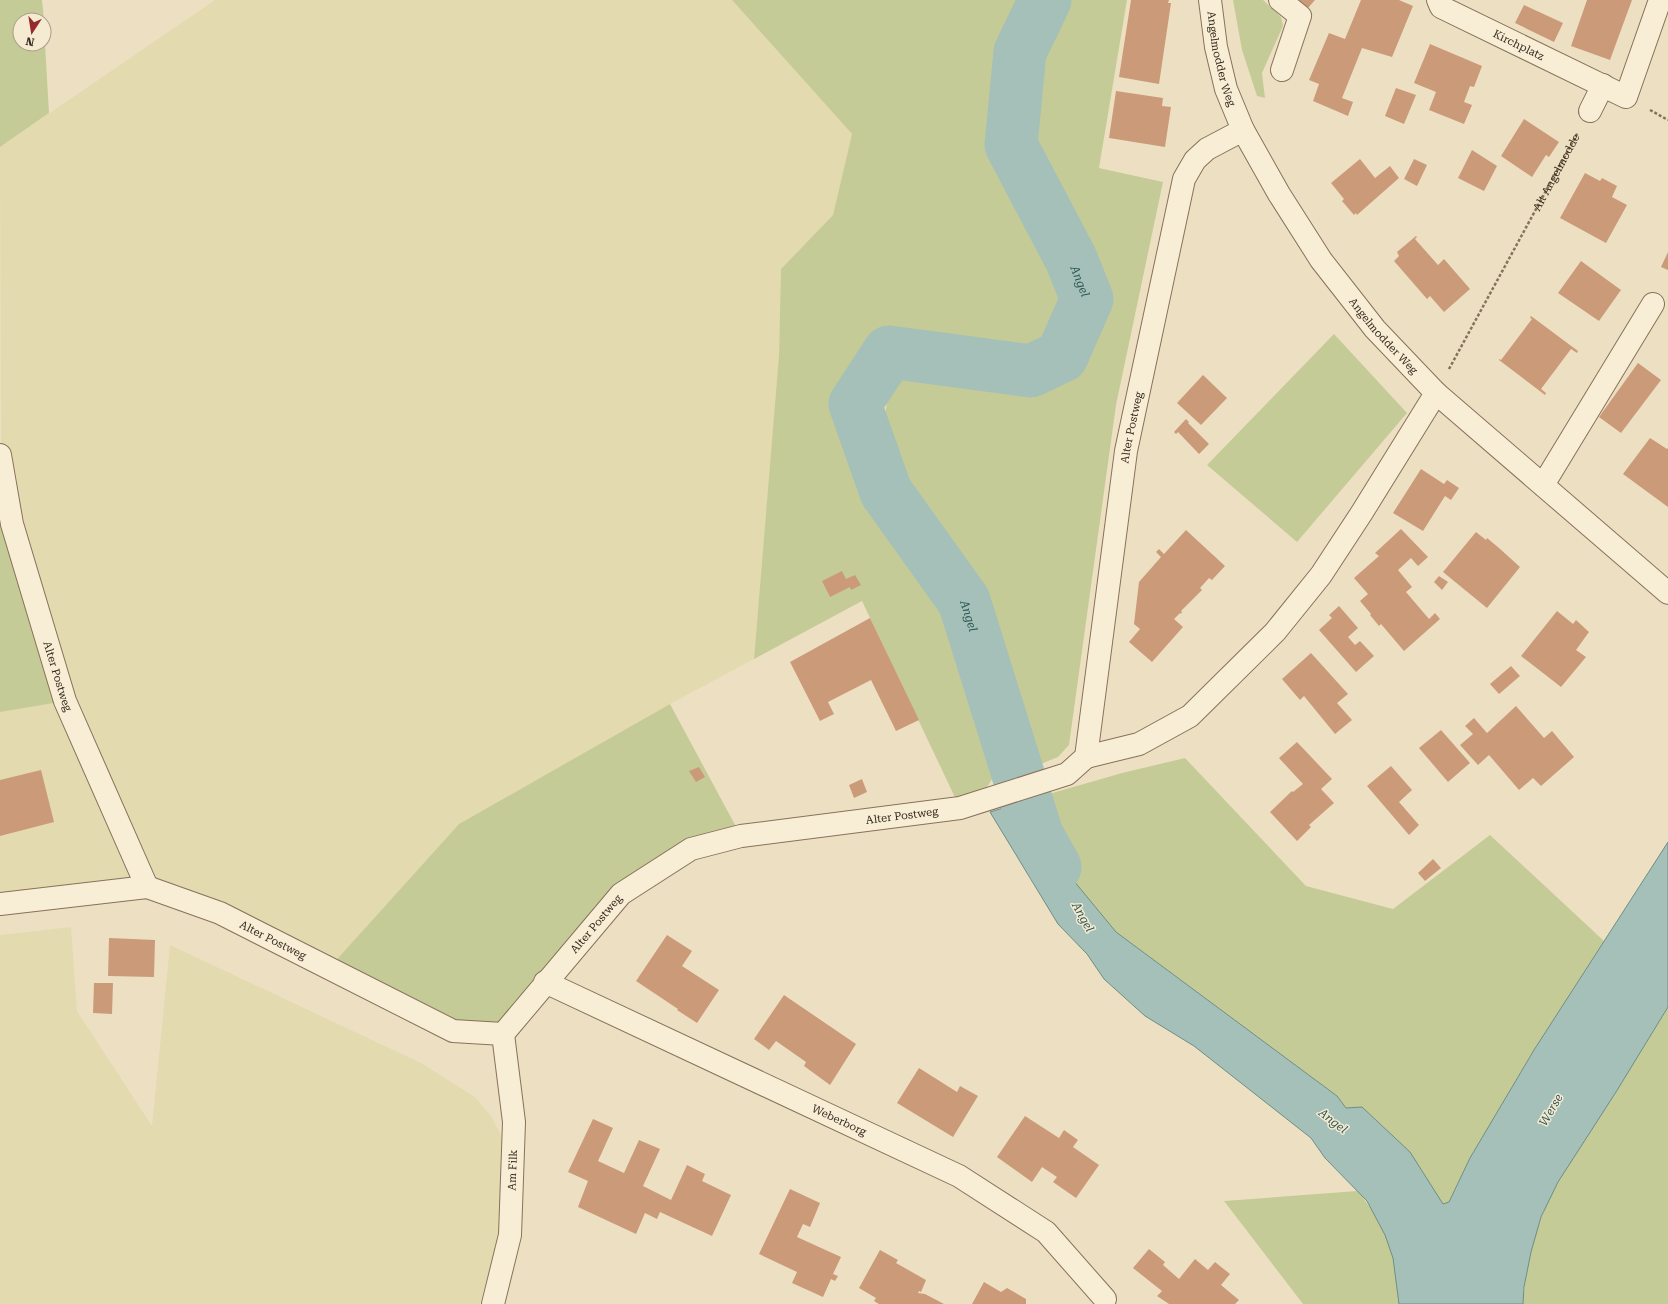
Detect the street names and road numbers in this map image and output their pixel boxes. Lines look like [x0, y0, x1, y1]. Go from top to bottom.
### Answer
street label: Angelmodder Weg [1204, 10, 1239, 109]
street label: Kirchplatz [1491, 27, 1546, 63]
street label: Alt Angelmodde [1530, 132, 1583, 213]
street label: Angelmodder Weg [1346, 295, 1421, 377]
street label: Alter Postweg [1118, 390, 1146, 464]
street label: Alter Postweg [40, 640, 75, 714]
street label: Alter Postweg [865, 805, 940, 827]
street label: Alter Postweg [568, 891, 625, 956]
street label: Alter Postweg [237, 918, 309, 963]
street label: Weberborg [810, 1102, 869, 1139]
street label: Am Filk [506, 1149, 520, 1191]

